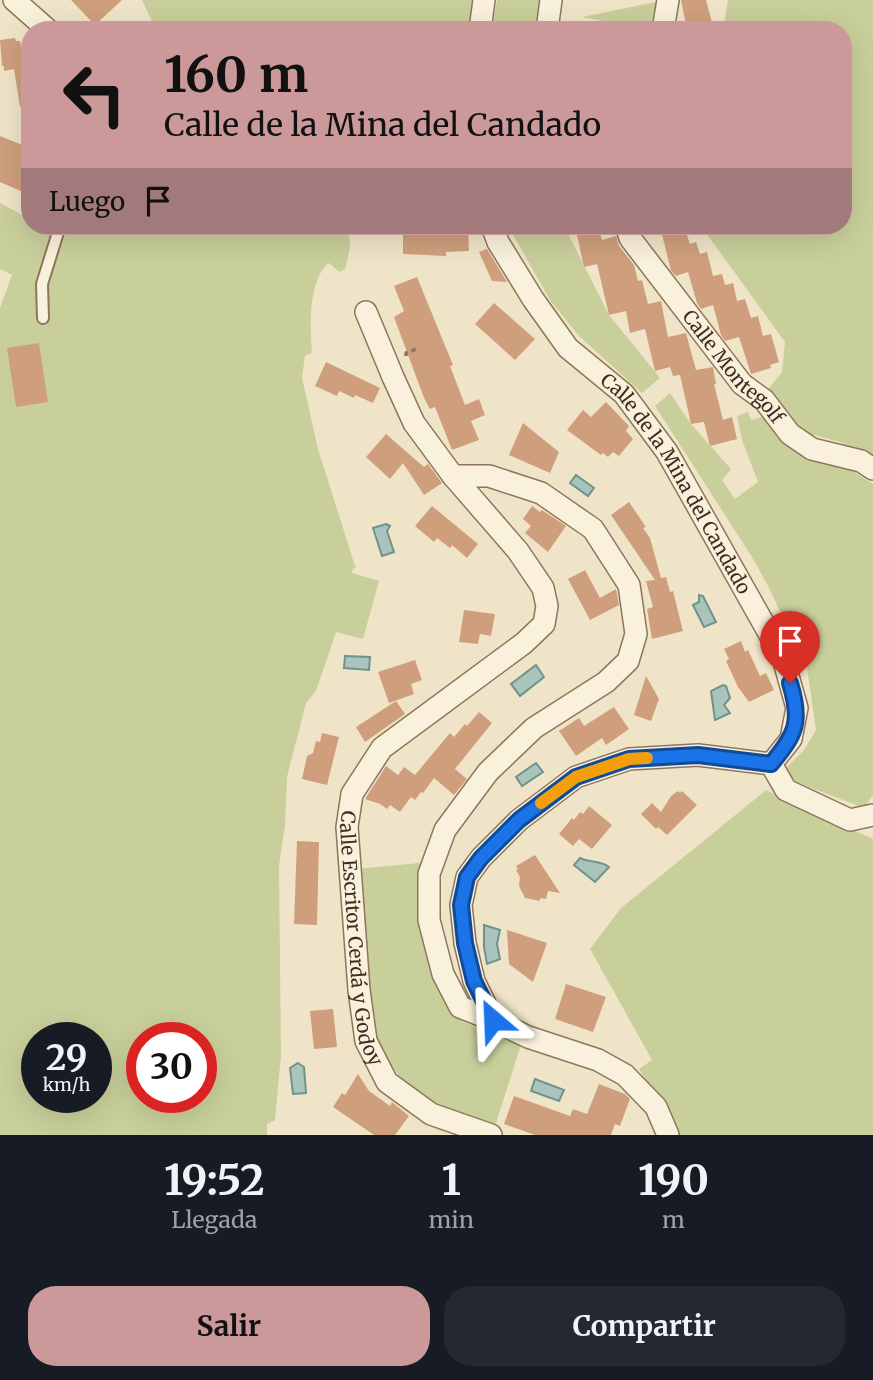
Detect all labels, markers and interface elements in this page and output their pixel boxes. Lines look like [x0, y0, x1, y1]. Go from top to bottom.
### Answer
text: 160 m [164, 44, 308, 105]
icon: left [49, 49, 140, 140]
text: Calle de la Mina del Candado [164, 105, 601, 145]
icon: arrive [139, 182, 177, 220]
text: Luego [49, 185, 125, 218]
street label: Calle Montegolf [677, 305, 790, 428]
street label: Calle de la Mina del Candado [596, 368, 756, 598]
pin [760, 611, 820, 683]
icon: arrive [771, 622, 809, 660]
street label: Calle Escritor Cerdá y Godoy [335, 809, 388, 1070]
position arrow [456, 983, 530, 1057]
speed limit sign: 30 [126, 1022, 217, 1113]
text: 29 [46, 1036, 87, 1080]
text: km/h [43, 1073, 90, 1096]
text: 19:52 [164, 1154, 265, 1206]
text: 1 [442, 1154, 461, 1206]
text: 190 [638, 1154, 709, 1206]
text: Llegada [171, 1205, 257, 1234]
text: min [428, 1205, 474, 1234]
text: m [662, 1205, 685, 1234]
button: Salir [28, 1286, 430, 1366]
button: Compartir [444, 1286, 845, 1366]

